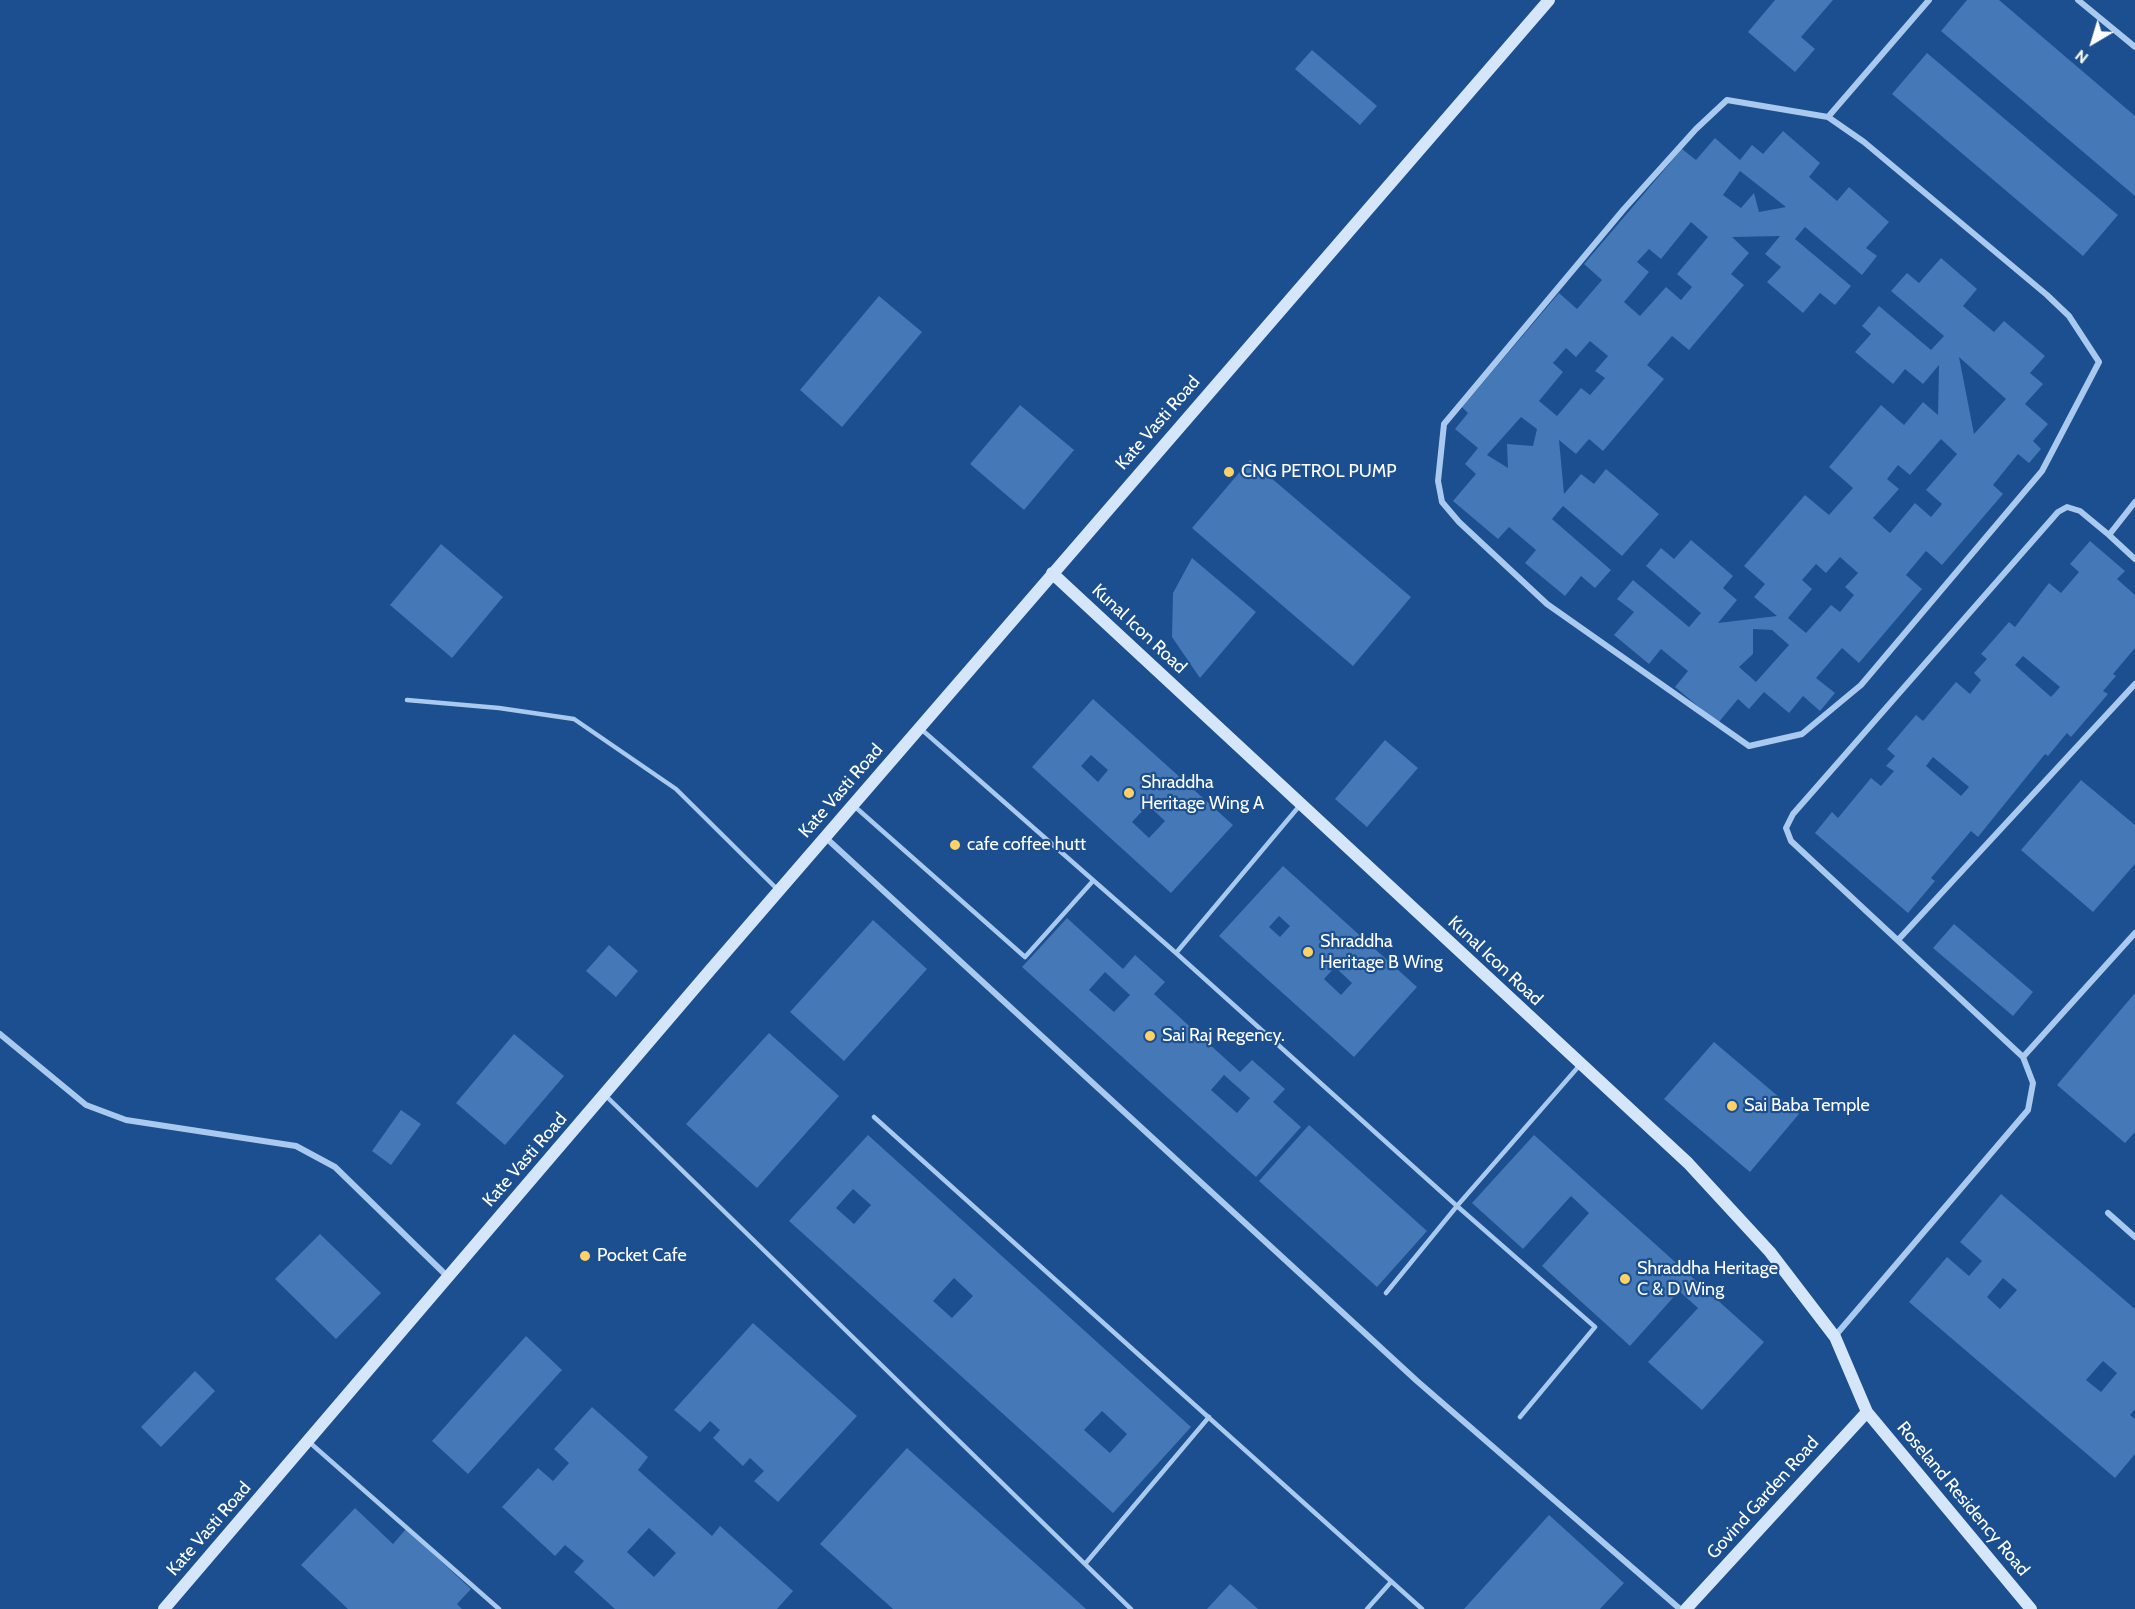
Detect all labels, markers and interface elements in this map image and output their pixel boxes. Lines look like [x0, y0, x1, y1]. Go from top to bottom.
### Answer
north arrow [2063, 12, 2123, 72]
text: N [2071, 46, 2092, 68]
street label: Kate Vasti Road [1111, 372, 1205, 474]
place label: CNG PETROL PUMP [1241, 461, 1397, 483]
marker: CNG PETROL PUMP [1222, 465, 1236, 479]
street label: Kunal Icon Road [1087, 580, 1191, 678]
street label: Kate Vasti Road [794, 740, 888, 842]
place label: Shraddha Heritage Wing A [1141, 772, 1264, 814]
marker: Shraddha Heritage Wing A [1122, 786, 1136, 800]
place label: cafe coffee hutt [967, 834, 1086, 856]
marker: cafe coffee hutt [948, 838, 962, 852]
street label: Kunal Icon Road [1443, 912, 1547, 1010]
place label: Shraddha Heritage B Wing [1320, 931, 1443, 974]
marker: Shraddha Heritage B Wing [1301, 945, 1315, 959]
place label: Sai Raj Regency. [1162, 1025, 1285, 1047]
marker: Sai Raj Regency. [1143, 1029, 1157, 1043]
place label: Sai Baba Temple [1744, 1095, 1870, 1117]
marker: Sai Baba Temple [1725, 1099, 1739, 1113]
street label: Kate Vasti Road [478, 1109, 572, 1211]
place label: Pocket Cafe [597, 1245, 687, 1267]
marker: Pocket Cafe [578, 1249, 592, 1263]
place label: Shraddha Heritage C & D Wing [1637, 1258, 1778, 1300]
marker: Shraddha Heritage C & D Wing [1618, 1272, 1632, 1286]
street label: Roseland Residency Road [1892, 1417, 2034, 1581]
street label: Govind Garden Road [1702, 1432, 1824, 1564]
street label: Kate Vasti Road [162, 1478, 256, 1580]

